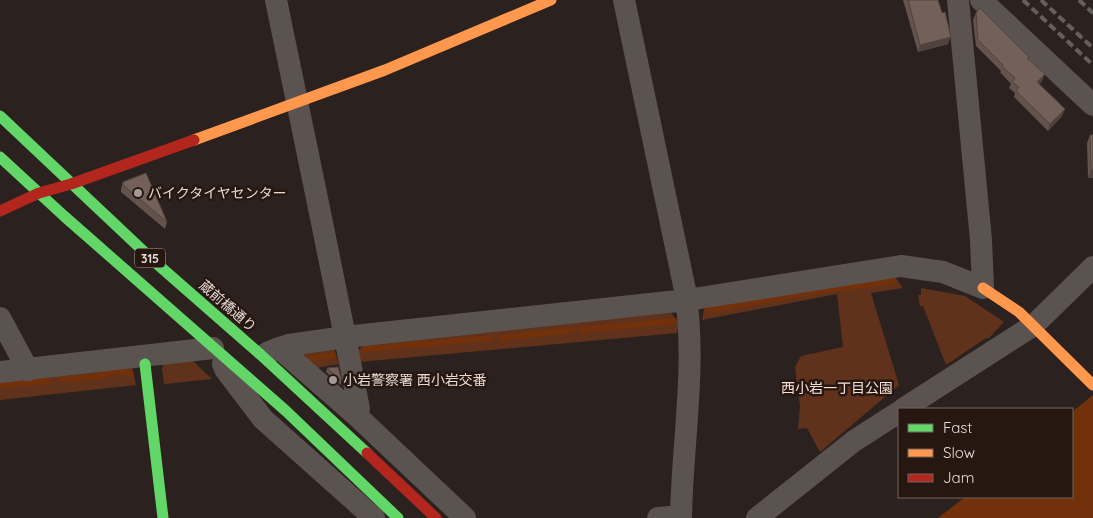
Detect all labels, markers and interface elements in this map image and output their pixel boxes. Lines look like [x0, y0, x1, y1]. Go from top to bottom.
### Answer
place label: バイクタイヤセンター [148, 184, 287, 202]
marker: バイクタイヤセンター [132, 187, 144, 199]
road number: 315 [135, 248, 165, 268]
street label: 蔵前橋通り [196, 276, 260, 336]
place label: 小岩警察署 西小岩交番 [343, 371, 487, 389]
marker: 小岩警察署 西小岩交番 [327, 374, 339, 386]
park label: 西小岩一丁目公園 [781, 379, 893, 397]
legend [898, 408, 1073, 498]
text: Fast [943, 418, 972, 437]
text: Slow [943, 443, 975, 462]
text: Jam [943, 468, 974, 487]

